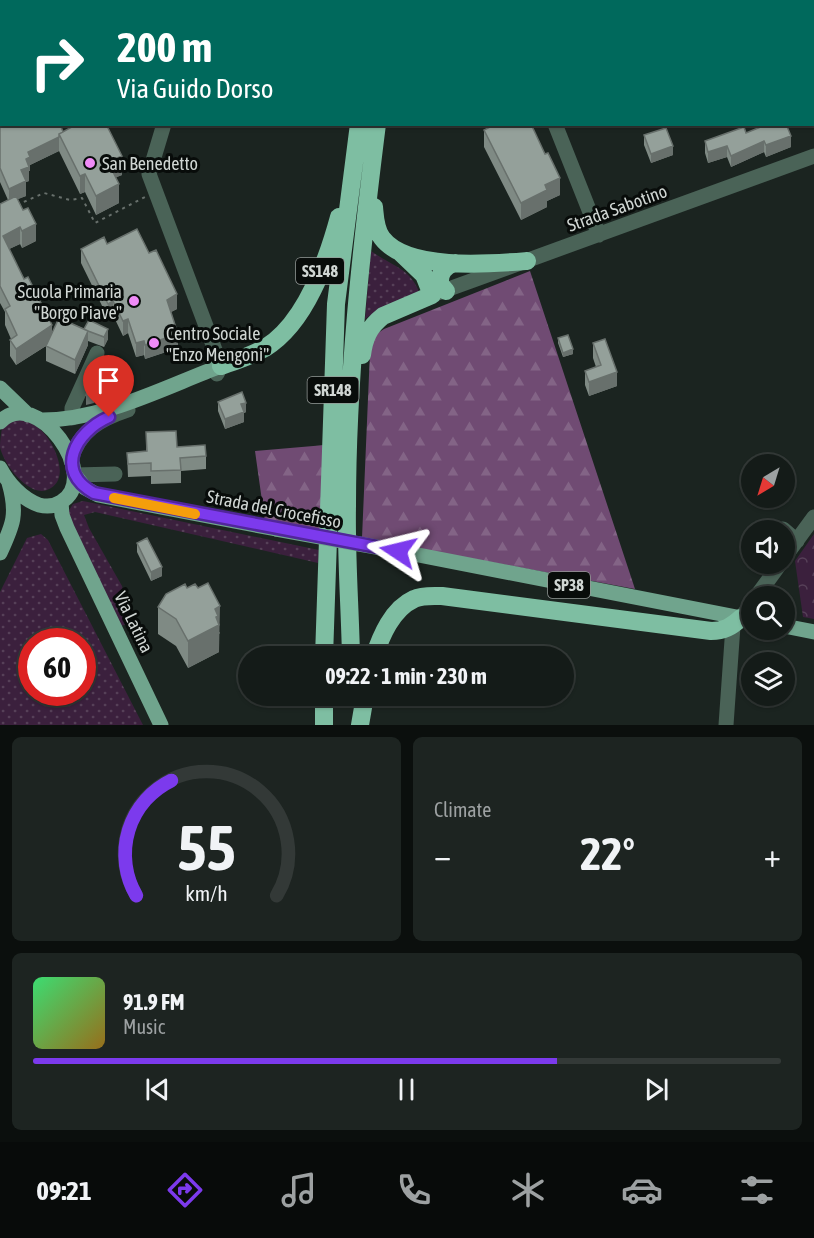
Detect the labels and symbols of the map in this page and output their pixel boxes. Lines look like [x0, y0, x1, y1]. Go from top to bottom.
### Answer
place label: San Benedetto [102, 153, 198, 174]
marker: San Benedetto [83, 156, 97, 170]
street label: Strada Sabotino [564, 180, 670, 236]
road number: SS148 [296, 258, 344, 284]
place label: Scuola Primaria "Borgo Piave" [18, 281, 122, 323]
marker: Scuola Primaria "Borgo Piave" [127, 294, 141, 308]
place label: Centro Sociale "Enzo Mengoni" [166, 323, 269, 365]
marker: Centro Sociale "Enzo Mengoni" [147, 336, 161, 350]
pin [83, 355, 134, 417]
road number: SR148 [308, 377, 358, 403]
north arrow [741, 454, 795, 508]
street label: Strada del Crocefisso [205, 486, 343, 532]
position arrow [366, 519, 430, 583]
road number: SP38 [548, 572, 590, 598]
street label: Via Latina [110, 588, 158, 656]
speed limit sign: 60 [18, 628, 96, 706]

